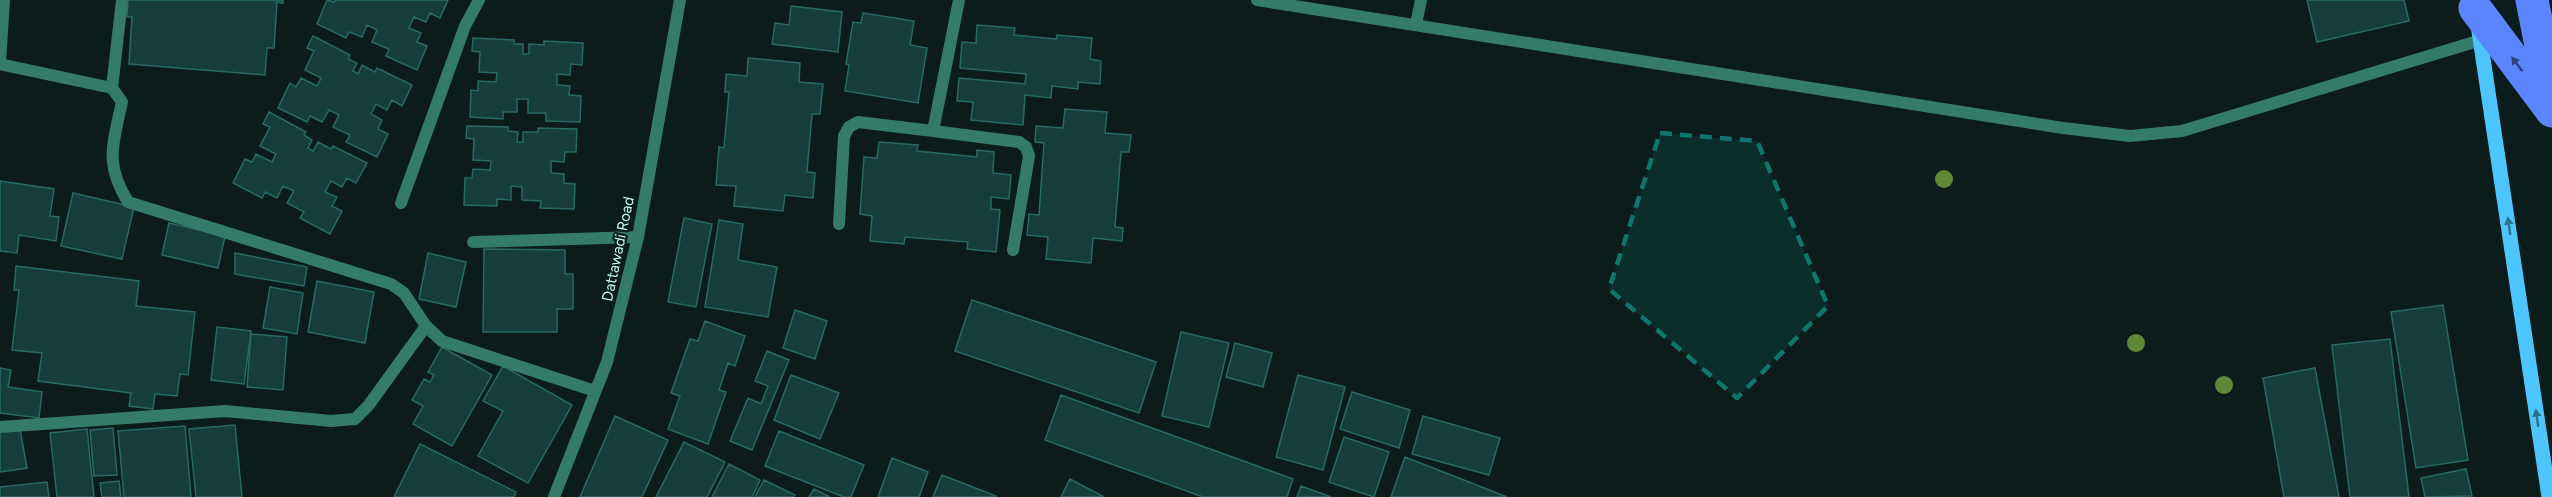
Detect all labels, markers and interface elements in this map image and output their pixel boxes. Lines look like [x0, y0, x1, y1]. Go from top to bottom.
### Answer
one-way arrow [2511, 57, 2523, 73]
street label: Dattawadi Road [598, 195, 638, 303]
one-way arrow [2504, 216, 2513, 235]
one-way arrow [2533, 409, 2542, 428]

